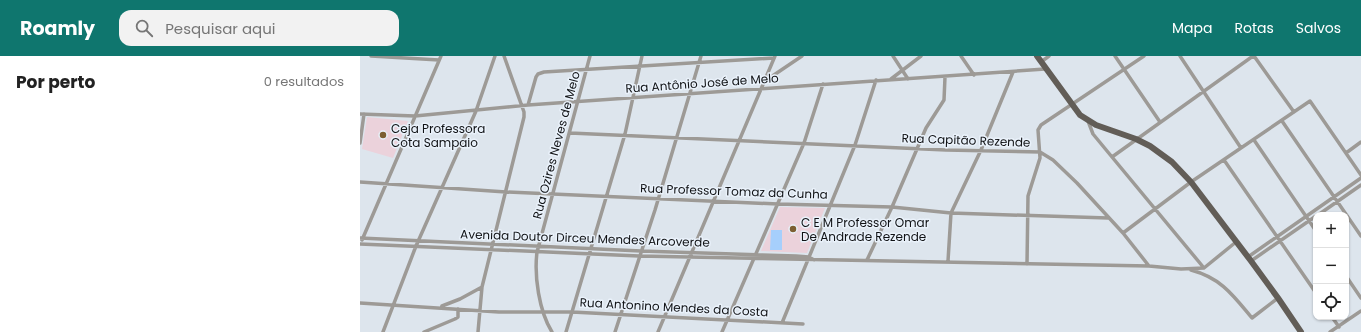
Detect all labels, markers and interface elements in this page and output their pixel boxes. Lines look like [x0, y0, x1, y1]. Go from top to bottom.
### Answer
search box [119, 10, 399, 46]
text: Roamly [20, 15, 95, 42]
icon: search [133, 17, 155, 39]
text: Pesquisar aqui [165, 18, 276, 39]
text: Mapa [1172, 18, 1212, 38]
text: Rotas [1234, 18, 1274, 38]
text: Salvos [1296, 18, 1341, 38]
street label: Rua Ozires Neves de Melo [528, 69, 584, 221]
street label: Rua Antônio José de Melo [625, 69, 780, 97]
text: Por perto [16, 70, 95, 94]
text: 0 resultados [264, 72, 344, 91]
place label: Ceja Professora Cota Sampaio [391, 120, 485, 151]
street label: Rua Capitão Rezende [901, 129, 1031, 151]
marker: Ceja Professora Cota Sampaio [378, 130, 388, 140]
street label: Rua Professor Tomaz da Cunha [640, 179, 828, 203]
map controls [1313, 212, 1349, 320]
button: + [1313, 212, 1349, 248]
place label: C E M Professor Omar De Andrade Rezende [801, 214, 930, 245]
marker: C E M Professor Omar De Andrade Rezende [788, 224, 798, 234]
street label: Avenida Doutor Dirceu Mendes Arcoverde [460, 225, 710, 251]
button: − [1313, 248, 1349, 284]
button: locate [1313, 284, 1349, 320]
street label: Rua Antonino Mendes da Costa [579, 294, 769, 320]

